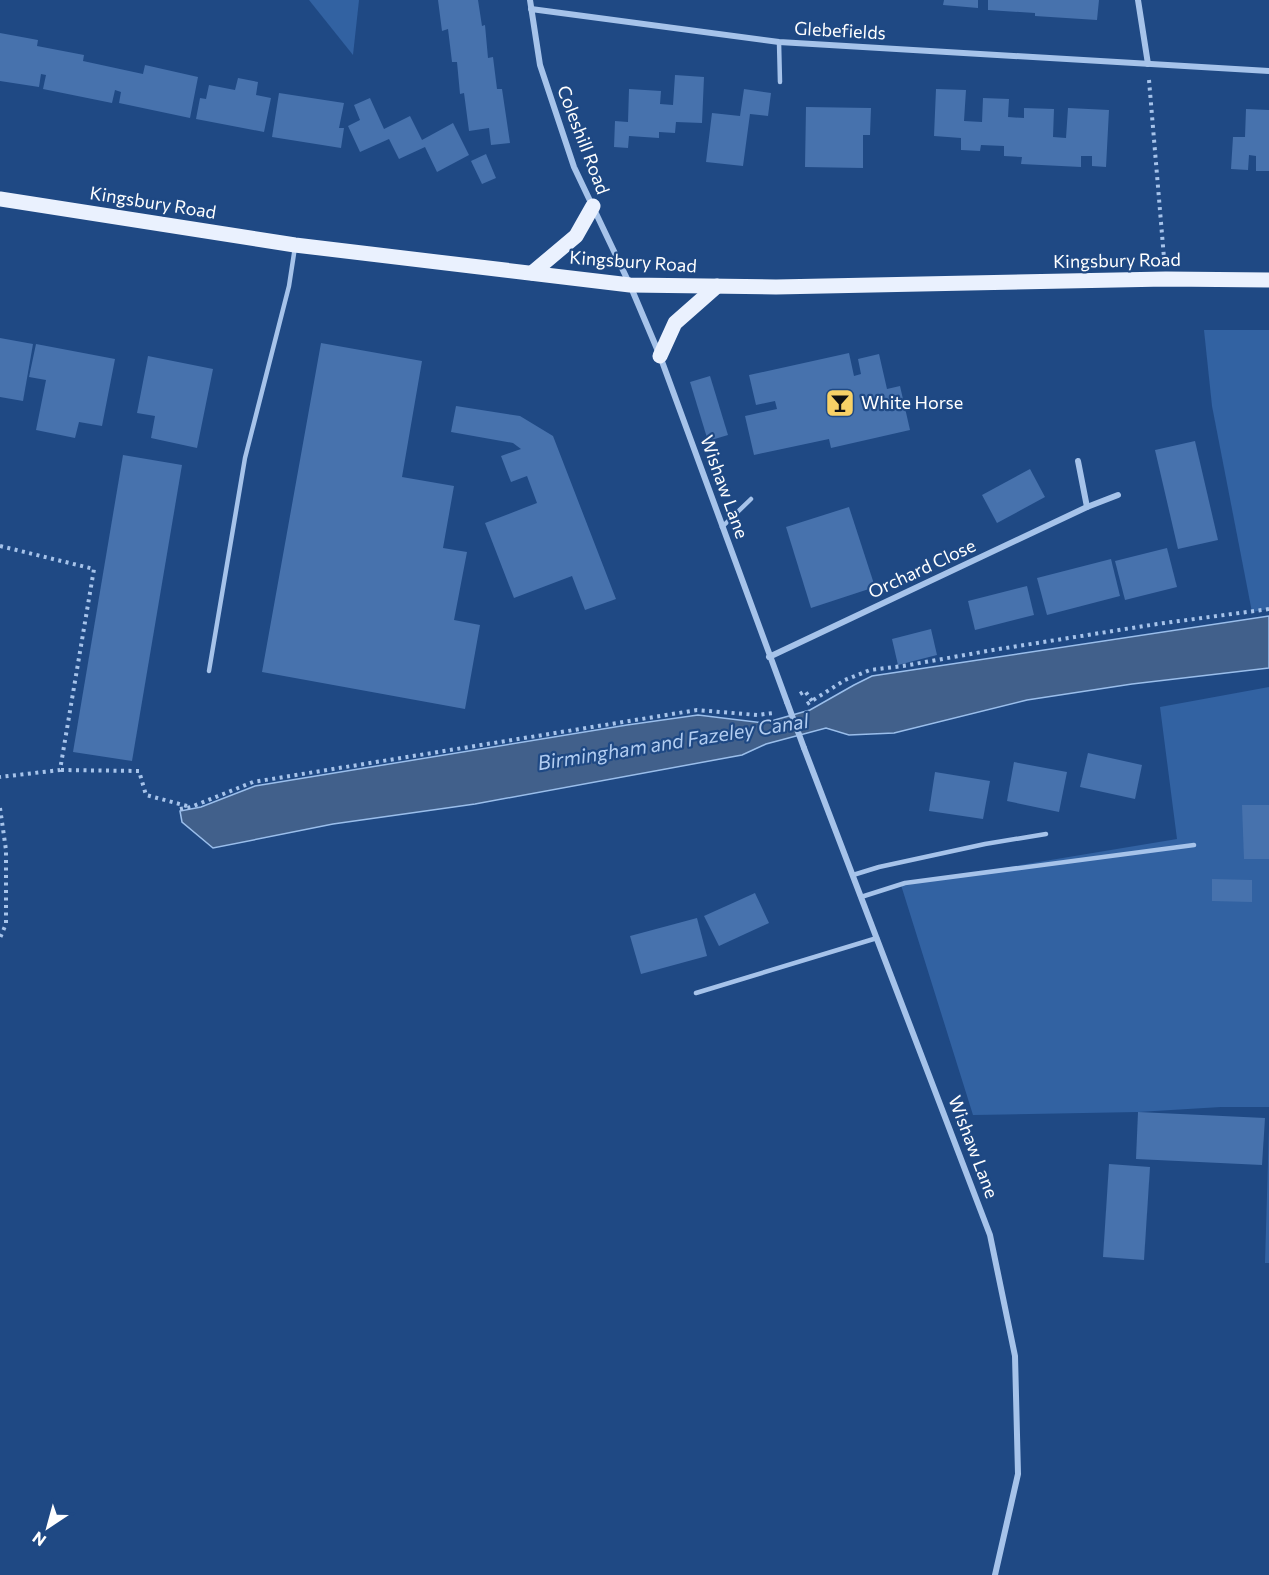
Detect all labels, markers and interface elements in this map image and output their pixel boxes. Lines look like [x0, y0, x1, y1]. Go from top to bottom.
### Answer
street label: Glebefields [794, 17, 886, 43]
street label: Coleshill Road [553, 82, 615, 197]
street label: Kingsbury Road [88, 181, 218, 223]
street label: Kingsbury Road [569, 246, 698, 276]
street label: Kingsbury Road [1053, 248, 1181, 272]
bar icon: White Horse [824, 387, 856, 419]
place label: White Horse [861, 391, 963, 413]
street label: Wishaw Lane [696, 432, 754, 541]
street label: Orchard Close [864, 534, 979, 603]
water label: Birmingham and Fazeley Canal [536, 708, 811, 774]
street label: Wishaw Lane [944, 1092, 1004, 1201]
north arrow [18, 1497, 78, 1557]
text: N [28, 1528, 49, 1551]

